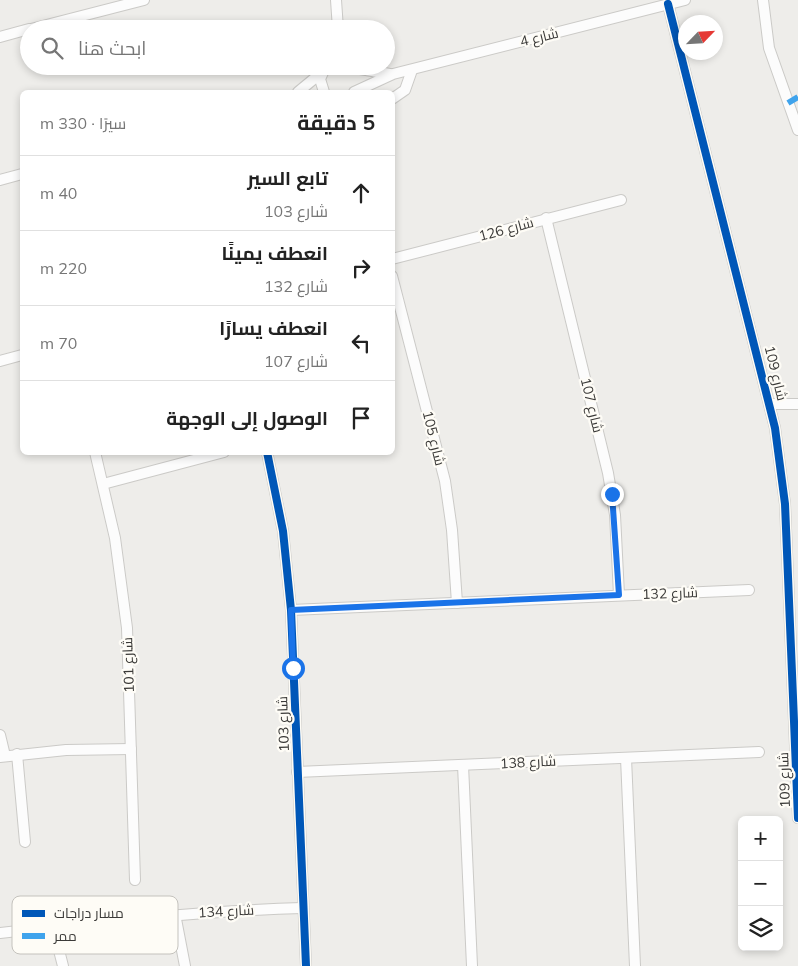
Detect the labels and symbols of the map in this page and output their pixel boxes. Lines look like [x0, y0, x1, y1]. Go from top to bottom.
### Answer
north arrow [678, 15, 723, 60]
street label: شارع 4 [518, 24, 560, 50]
street label: شارع 126 [477, 213, 535, 245]
street label: شارع 109 [760, 344, 792, 402]
street label: شارع 107 [576, 376, 608, 434]
street label: شارع 105 [418, 409, 450, 467]
route end [601, 483, 624, 506]
street label: شارع 132 [642, 583, 698, 603]
street label: شارع 101 [118, 637, 138, 693]
route start [282, 657, 305, 680]
street label: شارع 103 [273, 696, 293, 752]
street label: شارع 138 [500, 752, 556, 772]
street label: شارع 109 [774, 752, 794, 808]
legend [12, 896, 178, 954]
street label: شارع 134 [198, 901, 254, 921]
text: مسار دراجات [54, 904, 124, 922]
text: ممر [53, 927, 77, 945]

